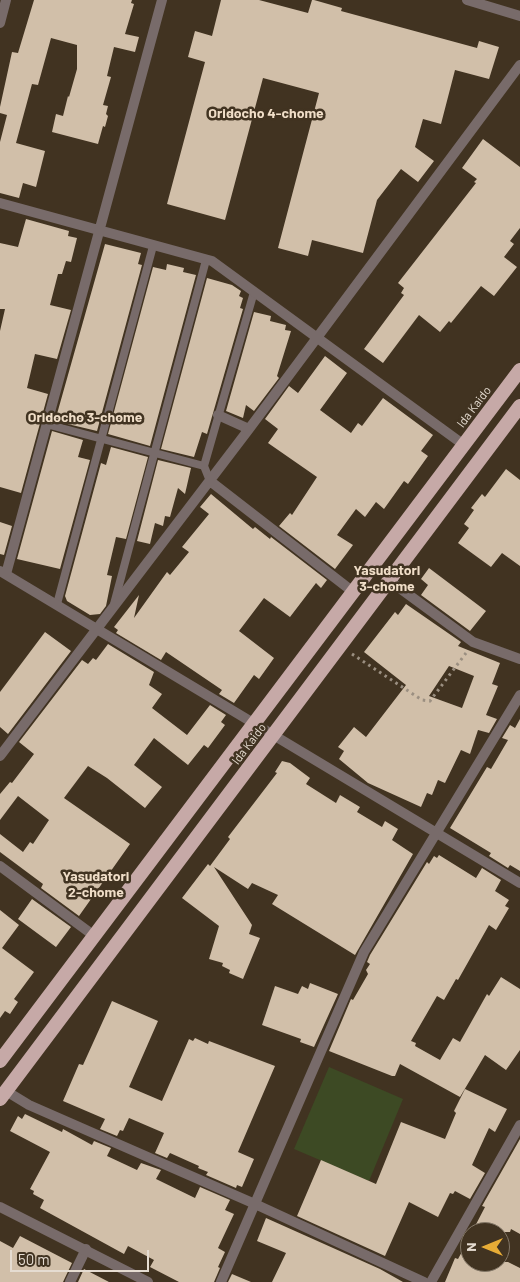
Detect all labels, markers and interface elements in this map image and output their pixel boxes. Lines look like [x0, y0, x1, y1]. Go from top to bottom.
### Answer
district label: Oridocho 4-chome [208, 105, 324, 121]
street label: Ida Kaido [454, 384, 494, 430]
district label: Oridocho 3-chome [28, 409, 142, 425]
district label: Yasudatori 3-chome [354, 562, 420, 594]
street label: Ida Kaido [229, 721, 269, 767]
district label: Yasudatori 2-chome [63, 868, 129, 900]
north arrow [460, 1222, 510, 1272]
scale bar [12, 1240, 151, 1272]
text: N [462, 1242, 479, 1252]
text: 50 m [18, 1250, 50, 1268]

